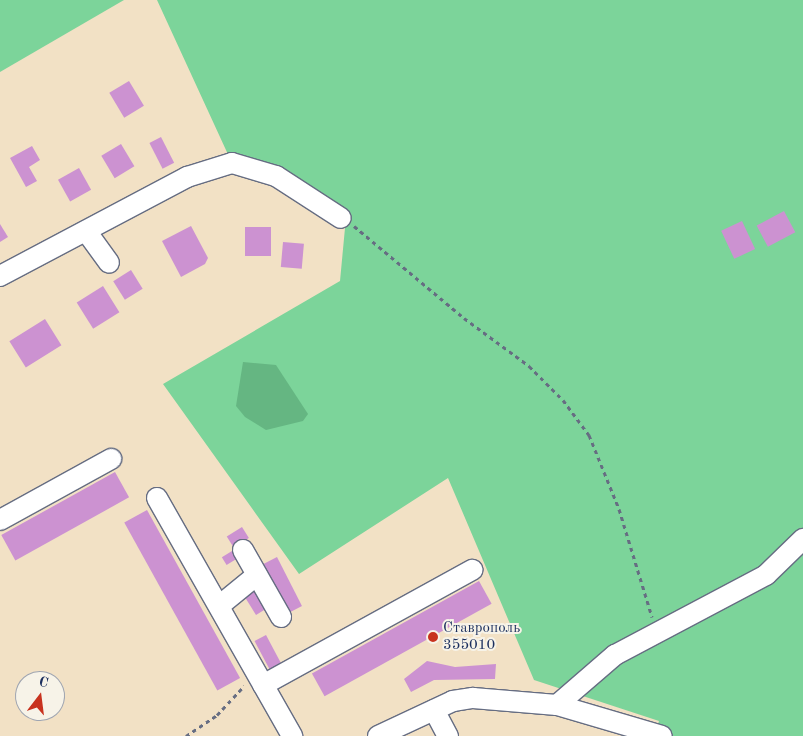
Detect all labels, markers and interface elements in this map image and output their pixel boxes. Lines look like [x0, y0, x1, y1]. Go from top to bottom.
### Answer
place label: Ставрополь 355010 [443, 619, 520, 654]
marker: Ставрополь 355010 [427, 631, 439, 643]
north arrow [15, 671, 65, 721]
text: С [37, 675, 50, 690]

